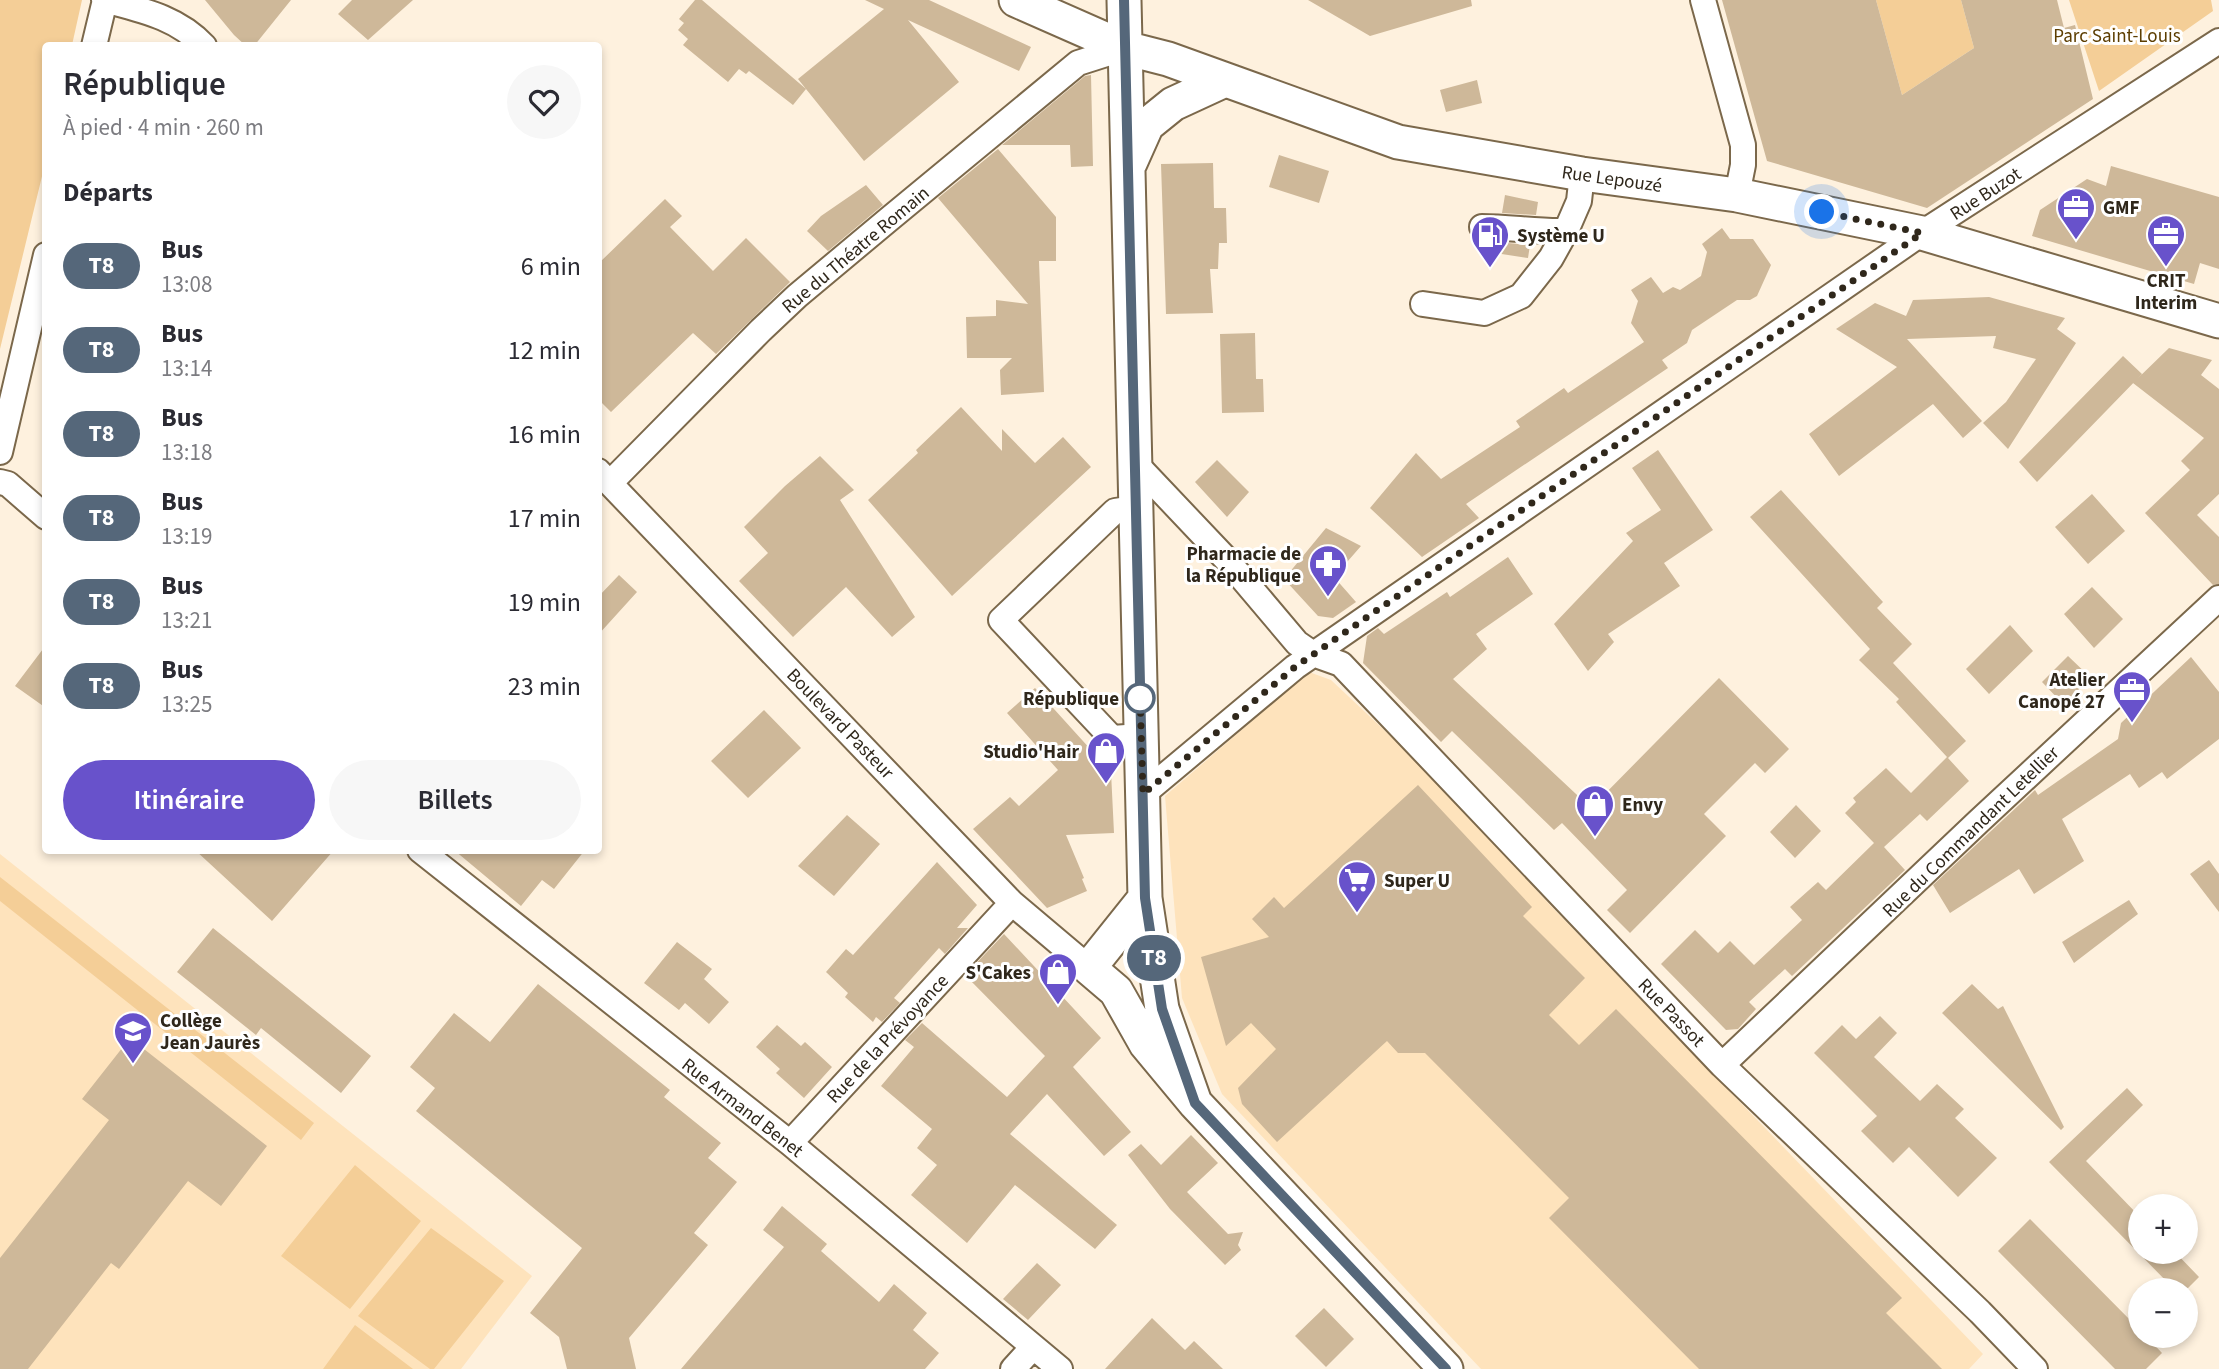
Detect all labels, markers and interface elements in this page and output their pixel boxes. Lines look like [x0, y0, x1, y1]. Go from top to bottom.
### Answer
park label: Parc Saint-Louis [2053, 23, 2181, 50]
text: République [63, 61, 226, 108]
button: heart [507, 65, 581, 139]
text: À pied · 4 min · 260 m [63, 111, 264, 144]
street label: Rue Lepouzé [1560, 159, 1664, 200]
street label: Rue Buzot [1945, 161, 2027, 227]
text: Départs [63, 174, 153, 211]
street label: Rue du Théatre Romain [776, 180, 936, 320]
office icon: GMF [2055, 186, 2097, 241]
your location [1804, 194, 1839, 229]
place label: GMF [2103, 195, 2140, 222]
office icon: CRIT Interim [2145, 213, 2187, 268]
fuel station icon: Système U [1469, 214, 1511, 269]
place label: Système U [1517, 223, 1605, 250]
text: Bus [161, 231, 203, 268]
text: T8 [88, 248, 115, 283]
text: 6 min [521, 248, 581, 285]
text: 13:08 [161, 268, 212, 301]
place label: CRIT Interim [2135, 268, 2197, 317]
text: Bus [161, 315, 203, 352]
text: T8 [88, 332, 115, 367]
text: 12 min [508, 332, 581, 369]
text: 13:14 [161, 352, 212, 385]
text: Bus [161, 399, 203, 436]
text: T8 [88, 416, 115, 451]
text: 16 min [508, 416, 581, 453]
text: 13:18 [161, 436, 212, 469]
text: Bus [161, 483, 203, 520]
text: T8 [88, 500, 115, 535]
text: 17 min [508, 500, 581, 537]
text: 13:19 [161, 520, 212, 553]
place label: Pharmacie de la République [1186, 541, 1301, 590]
pharmacy icon: Pharmacie de la République [1307, 543, 1349, 598]
text: Bus [161, 567, 203, 604]
text: T8 [88, 584, 115, 619]
text: 19 min [508, 584, 581, 621]
text: 13:21 [161, 604, 212, 637]
text: Bus [161, 651, 203, 688]
street label: Boulevard Pasteur [780, 663, 900, 786]
place label: Atelier Canopé 27 [2018, 667, 2105, 716]
text: T8 [88, 668, 115, 703]
text: 23 min [508, 668, 581, 705]
office icon: Atelier Canopé 27 [2111, 669, 2153, 724]
marker: République [1125, 683, 1155, 713]
place label: République [1023, 686, 1119, 713]
text: 13:25 [161, 688, 212, 721]
shop icon: Studio'Hair [1085, 730, 1127, 785]
place label: Studio'Hair [983, 739, 1079, 766]
street label: Rue du Commandant Letellier [1877, 740, 2066, 924]
button: Itinéraire [63, 760, 315, 840]
button: Billets [329, 760, 581, 840]
shop icon: Envy [1574, 783, 1616, 838]
place label: Envy [1622, 792, 1663, 819]
supermarket icon: Super U [1336, 859, 1378, 914]
place label: Super U [1384, 868, 1450, 895]
line badge: T8 [1122, 935, 1186, 981]
text: T8 [1141, 940, 1167, 975]
shop icon: S'Cakes [1037, 951, 1079, 1006]
place label: S'Cakes [966, 960, 1031, 987]
street label: Rue de la Prévoyance [821, 968, 955, 1110]
street label: Rue Passot [1631, 973, 1711, 1054]
place label: Collège Jean Jaurès [160, 1008, 260, 1057]
school or university icon: Collège Jean Jaurès [112, 1010, 154, 1065]
street label: Rue Armand Benet [675, 1052, 809, 1165]
map controls [2128, 1194, 2198, 1348]
button: + [2128, 1194, 2198, 1264]
button: − [2128, 1278, 2198, 1348]

